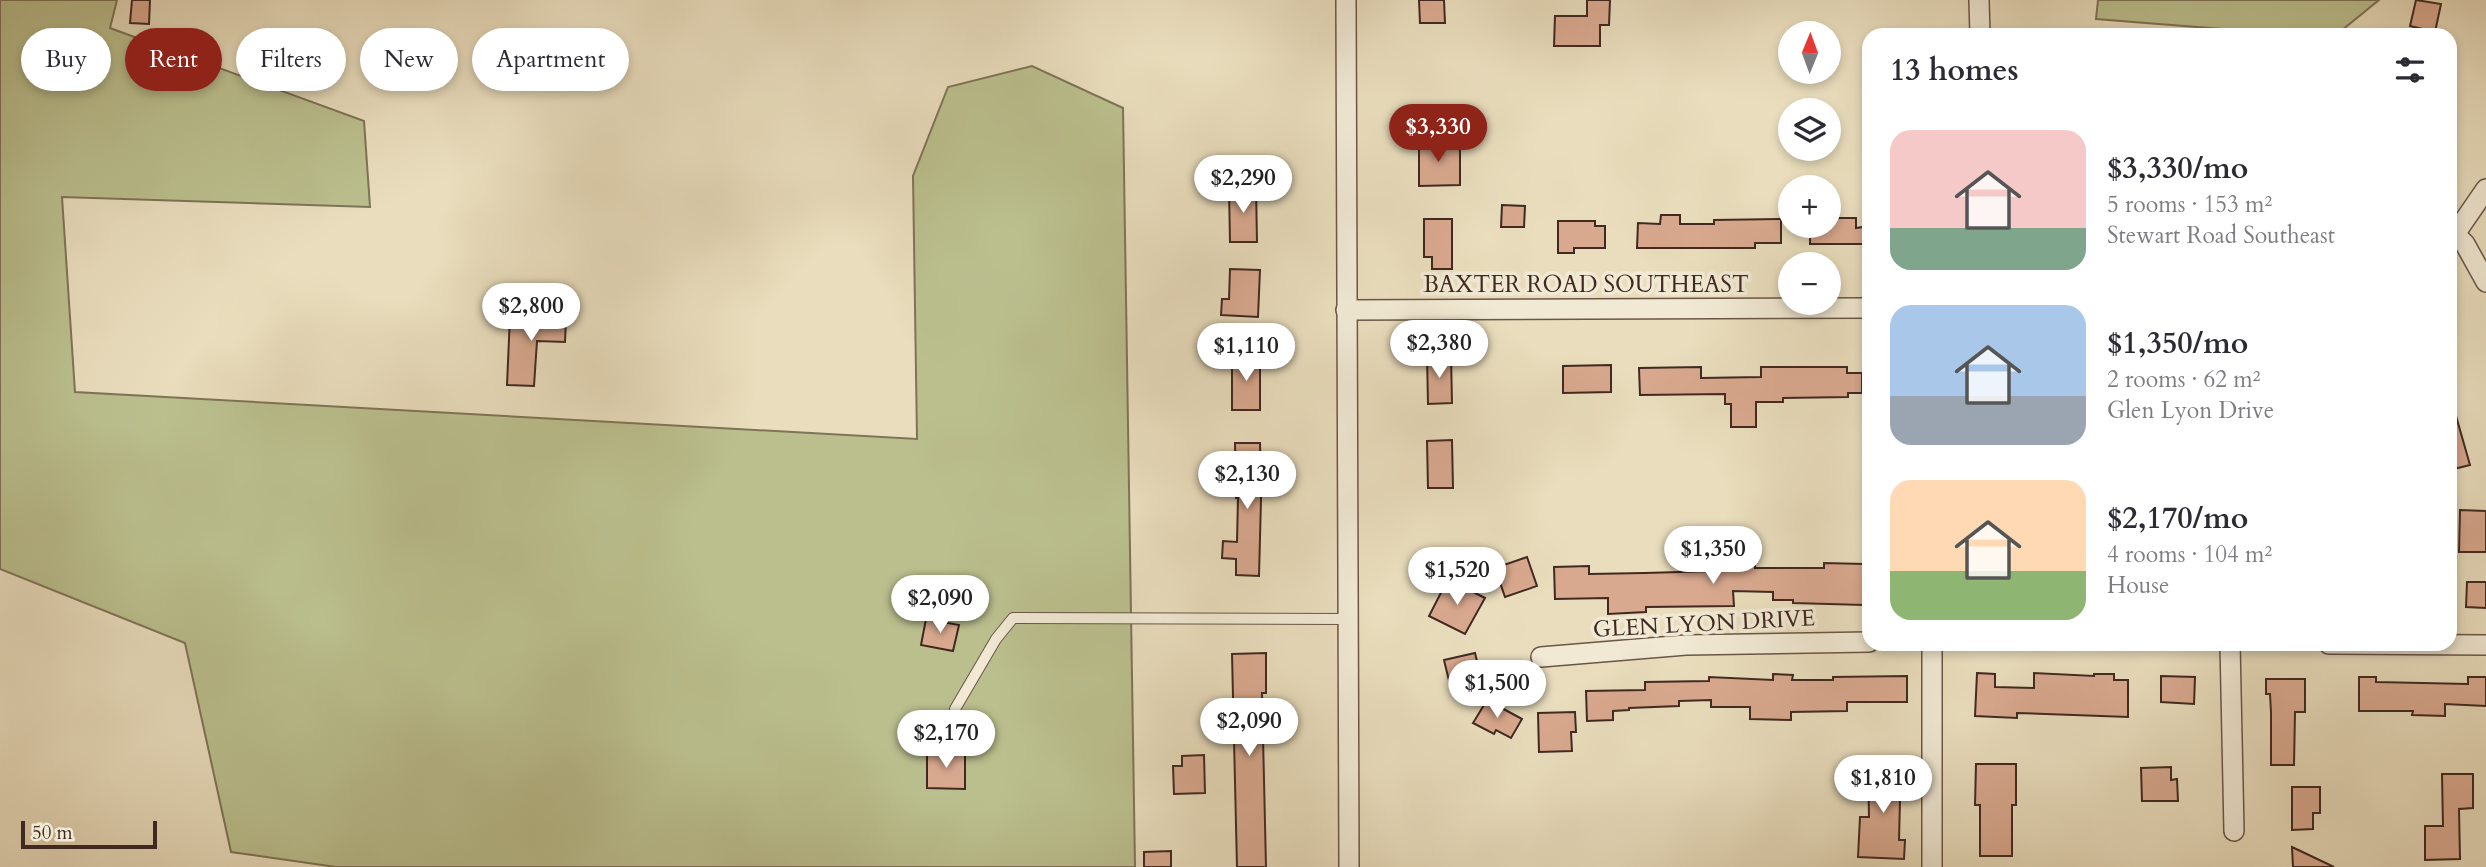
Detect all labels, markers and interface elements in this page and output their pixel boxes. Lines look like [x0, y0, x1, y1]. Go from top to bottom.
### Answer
north arrow [1778, 21, 1841, 84]
map controls [1778, 21, 1841, 315]
chip: Buy [21, 28, 111, 91]
chip: Rent [125, 28, 222, 91]
chip: Filters [236, 28, 346, 91]
chip: New [360, 28, 458, 91]
chip: Apartment [472, 28, 629, 91]
text: 13 homes [1890, 50, 2019, 91]
icon: filters [2391, 51, 2429, 89]
button: layers [1778, 98, 1841, 161]
pin: $3,330 [1381, 104, 1495, 164]
text: $3,330 [1405, 111, 1471, 142]
text: $3,330/mo [2107, 148, 2248, 189]
pin: $2,290 [1186, 156, 1300, 215]
icon: home [1946, 158, 2030, 242]
text: $2,290 [1210, 162, 1276, 193]
button: + [1778, 175, 1841, 238]
text: 5 rooms · 153 m² [2107, 189, 2272, 220]
text: Stewart Road Southeast [2107, 220, 2335, 251]
button: − [1778, 252, 1841, 315]
street label: BAXTER ROAD SOUTHEAST [1423, 269, 1749, 300]
pin: $2,800 [474, 284, 588, 343]
text: $2,800 [498, 290, 564, 321]
pin: $2,380 [1382, 320, 1496, 380]
text: $1,350/mo [2107, 323, 2248, 364]
pin: $1,110 [1189, 324, 1303, 383]
text: $2,380 [1406, 327, 1472, 358]
text: $1,110 [1213, 330, 1279, 361]
icon: home [1946, 333, 2030, 417]
text: 2 rooms · 62 m² [2107, 364, 2260, 395]
text: Glen Lyon Drive [2107, 395, 2274, 426]
pin: $2,130 [1190, 452, 1304, 511]
text: $2,130 [1214, 458, 1280, 489]
text: $2,170/mo [2107, 498, 2248, 539]
icon: home [1946, 508, 2030, 592]
pin: $1,350 [1656, 526, 1770, 586]
text: $1,350 [1680, 533, 1746, 564]
text: 4 rooms · 104 m² [2107, 539, 2272, 570]
pin: $1,520 [1400, 548, 1514, 607]
text: $1,520 [1424, 554, 1490, 585]
text: House [2107, 570, 2169, 601]
pin: $2,090 [883, 576, 997, 635]
text: $2,090 [907, 582, 973, 613]
street label: GLEN LYON DRIVE [1592, 602, 1816, 645]
pin: $1,500 [1440, 660, 1554, 720]
text: $1,500 [1464, 667, 1530, 698]
pin: $2,090 [1192, 698, 1306, 758]
text: $2,090 [1216, 705, 1282, 736]
pin: $2,170 [889, 710, 1003, 770]
text: $2,170 [913, 717, 979, 748]
pin: $1,810 [1826, 756, 1940, 815]
text: $1,810 [1850, 762, 1916, 793]
scale bar [21, 818, 158, 850]
text: 50 m [32, 820, 73, 846]

